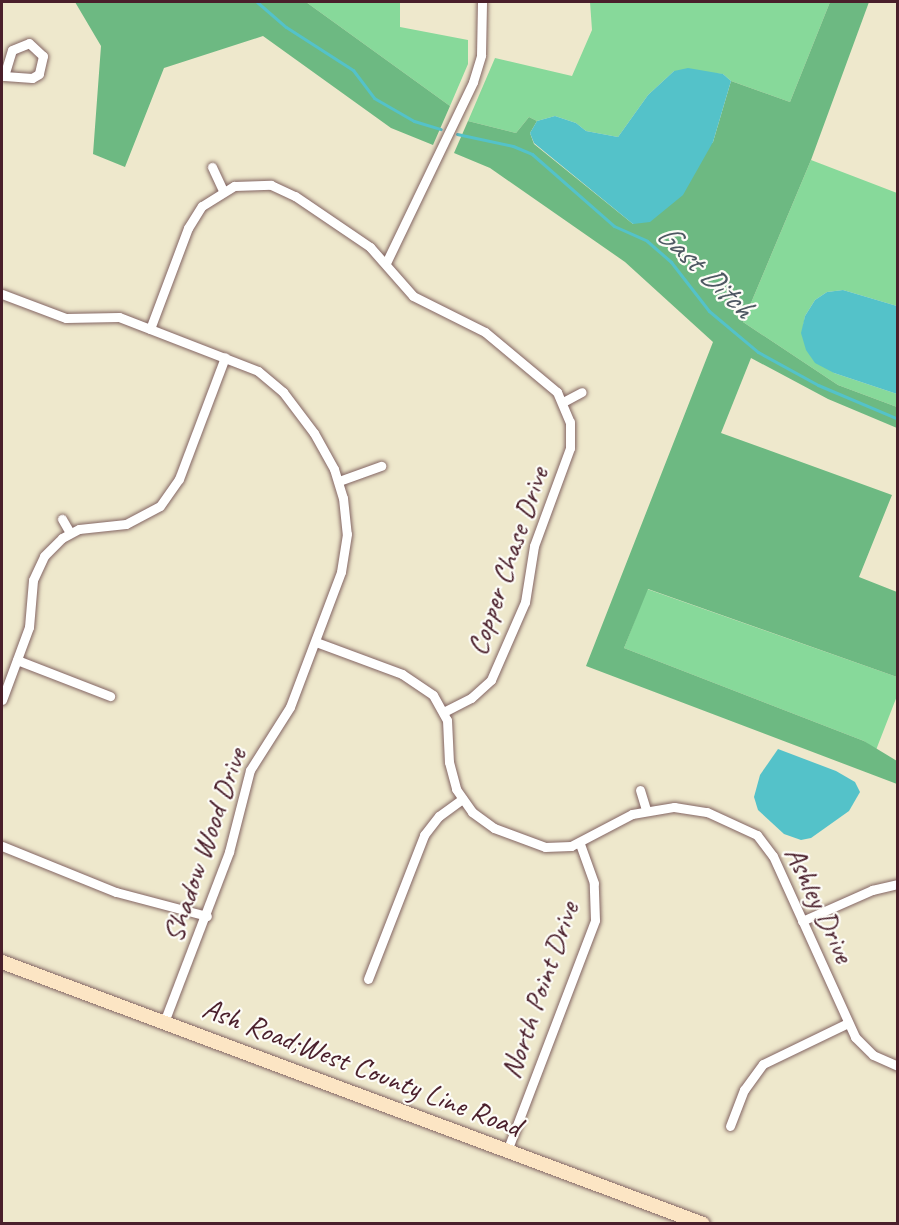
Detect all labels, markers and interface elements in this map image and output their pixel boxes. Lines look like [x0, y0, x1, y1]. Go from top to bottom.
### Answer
water label: Gast Ditch [648, 215, 762, 327]
street label: Copper Chase Drive [458, 462, 556, 660]
street label: Shadow Wood Drive [154, 743, 254, 947]
street label: Ashley Drive [777, 840, 863, 968]
street label: North Point Drive [492, 897, 586, 1083]
street label: Ash Road;West County Line Road [198, 990, 526, 1144]

